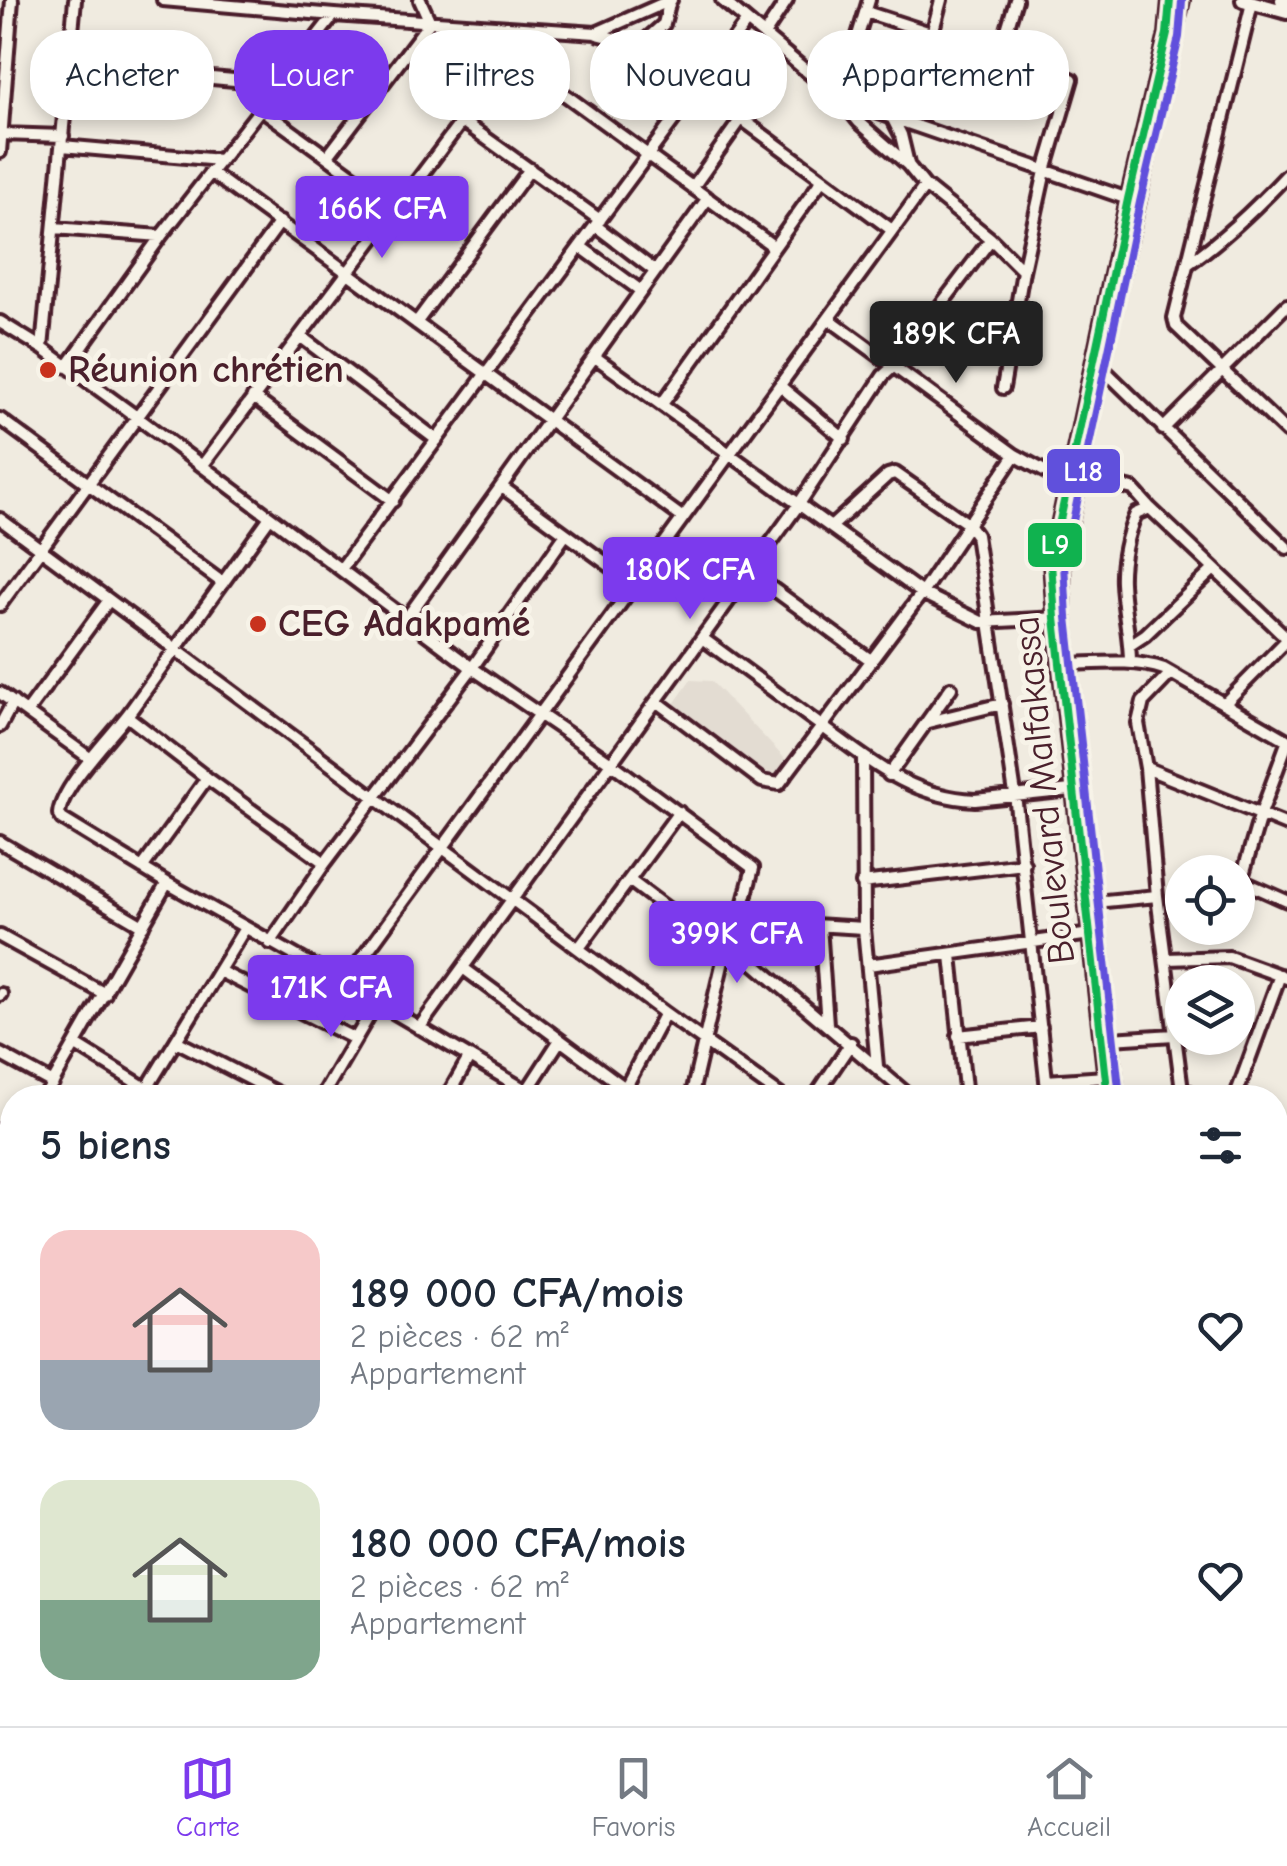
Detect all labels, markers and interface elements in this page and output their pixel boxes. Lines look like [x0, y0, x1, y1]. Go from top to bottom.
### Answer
chip: Acheter [30, 30, 214, 120]
chip: Louer [234, 30, 389, 120]
chip: Filtres [409, 30, 570, 120]
chip: Nouveau [590, 30, 787, 120]
chip: Appartement [807, 30, 1069, 120]
pin: 166K CFA [279, 176, 485, 261]
text: 166K CFA [318, 190, 446, 227]
pin: 189K CFA [853, 301, 1059, 386]
text: 189K CFA [892, 315, 1020, 352]
place label: Réunion chrétien [68, 348, 344, 392]
marker: Réunion chrétien [37, 359, 59, 381]
line badge: L18 [1045, 447, 1122, 495]
text: L18 [1063, 456, 1103, 488]
line badge: L9 [1026, 521, 1084, 569]
text: L9 [1040, 529, 1070, 561]
pin: 180K CFA [587, 537, 793, 622]
text: 180K CFA [625, 551, 755, 588]
place label: CEG Adakpamé [278, 602, 530, 646]
marker: CEG Adakpamé [247, 613, 269, 635]
street label: Boulevard Malfakassa [1004, 614, 1084, 966]
map controls [1165, 855, 1255, 1055]
button: locate [1165, 855, 1255, 945]
pin: 399K CFA [634, 901, 840, 986]
text: 399K CFA [671, 915, 803, 952]
pin: 171K CFA [228, 955, 434, 1040]
button: layers [1165, 965, 1255, 1055]
text: 171K CFA [270, 969, 392, 1006]
icon: filters [1193, 1118, 1248, 1173]
text: 5 biens [40, 1121, 171, 1170]
text: 189 000 CFA/mois [350, 1269, 684, 1318]
icon: home [120, 1270, 240, 1390]
icon: heart [1193, 1303, 1248, 1358]
text: 2 pièces · 62 m² [350, 1318, 569, 1355]
text: Appartement [350, 1355, 525, 1392]
text: 180 000 CFA/mois [350, 1519, 686, 1568]
icon: home [120, 1520, 240, 1640]
icon: heart [1193, 1553, 1248, 1608]
text: 2 pièces · 62 m² [350, 1568, 569, 1605]
text: Appartement [350, 1605, 525, 1642]
tab: Carte [176, 1751, 240, 1843]
tab: Favoris [591, 1751, 675, 1843]
tab: Accueil [1027, 1751, 1111, 1843]

